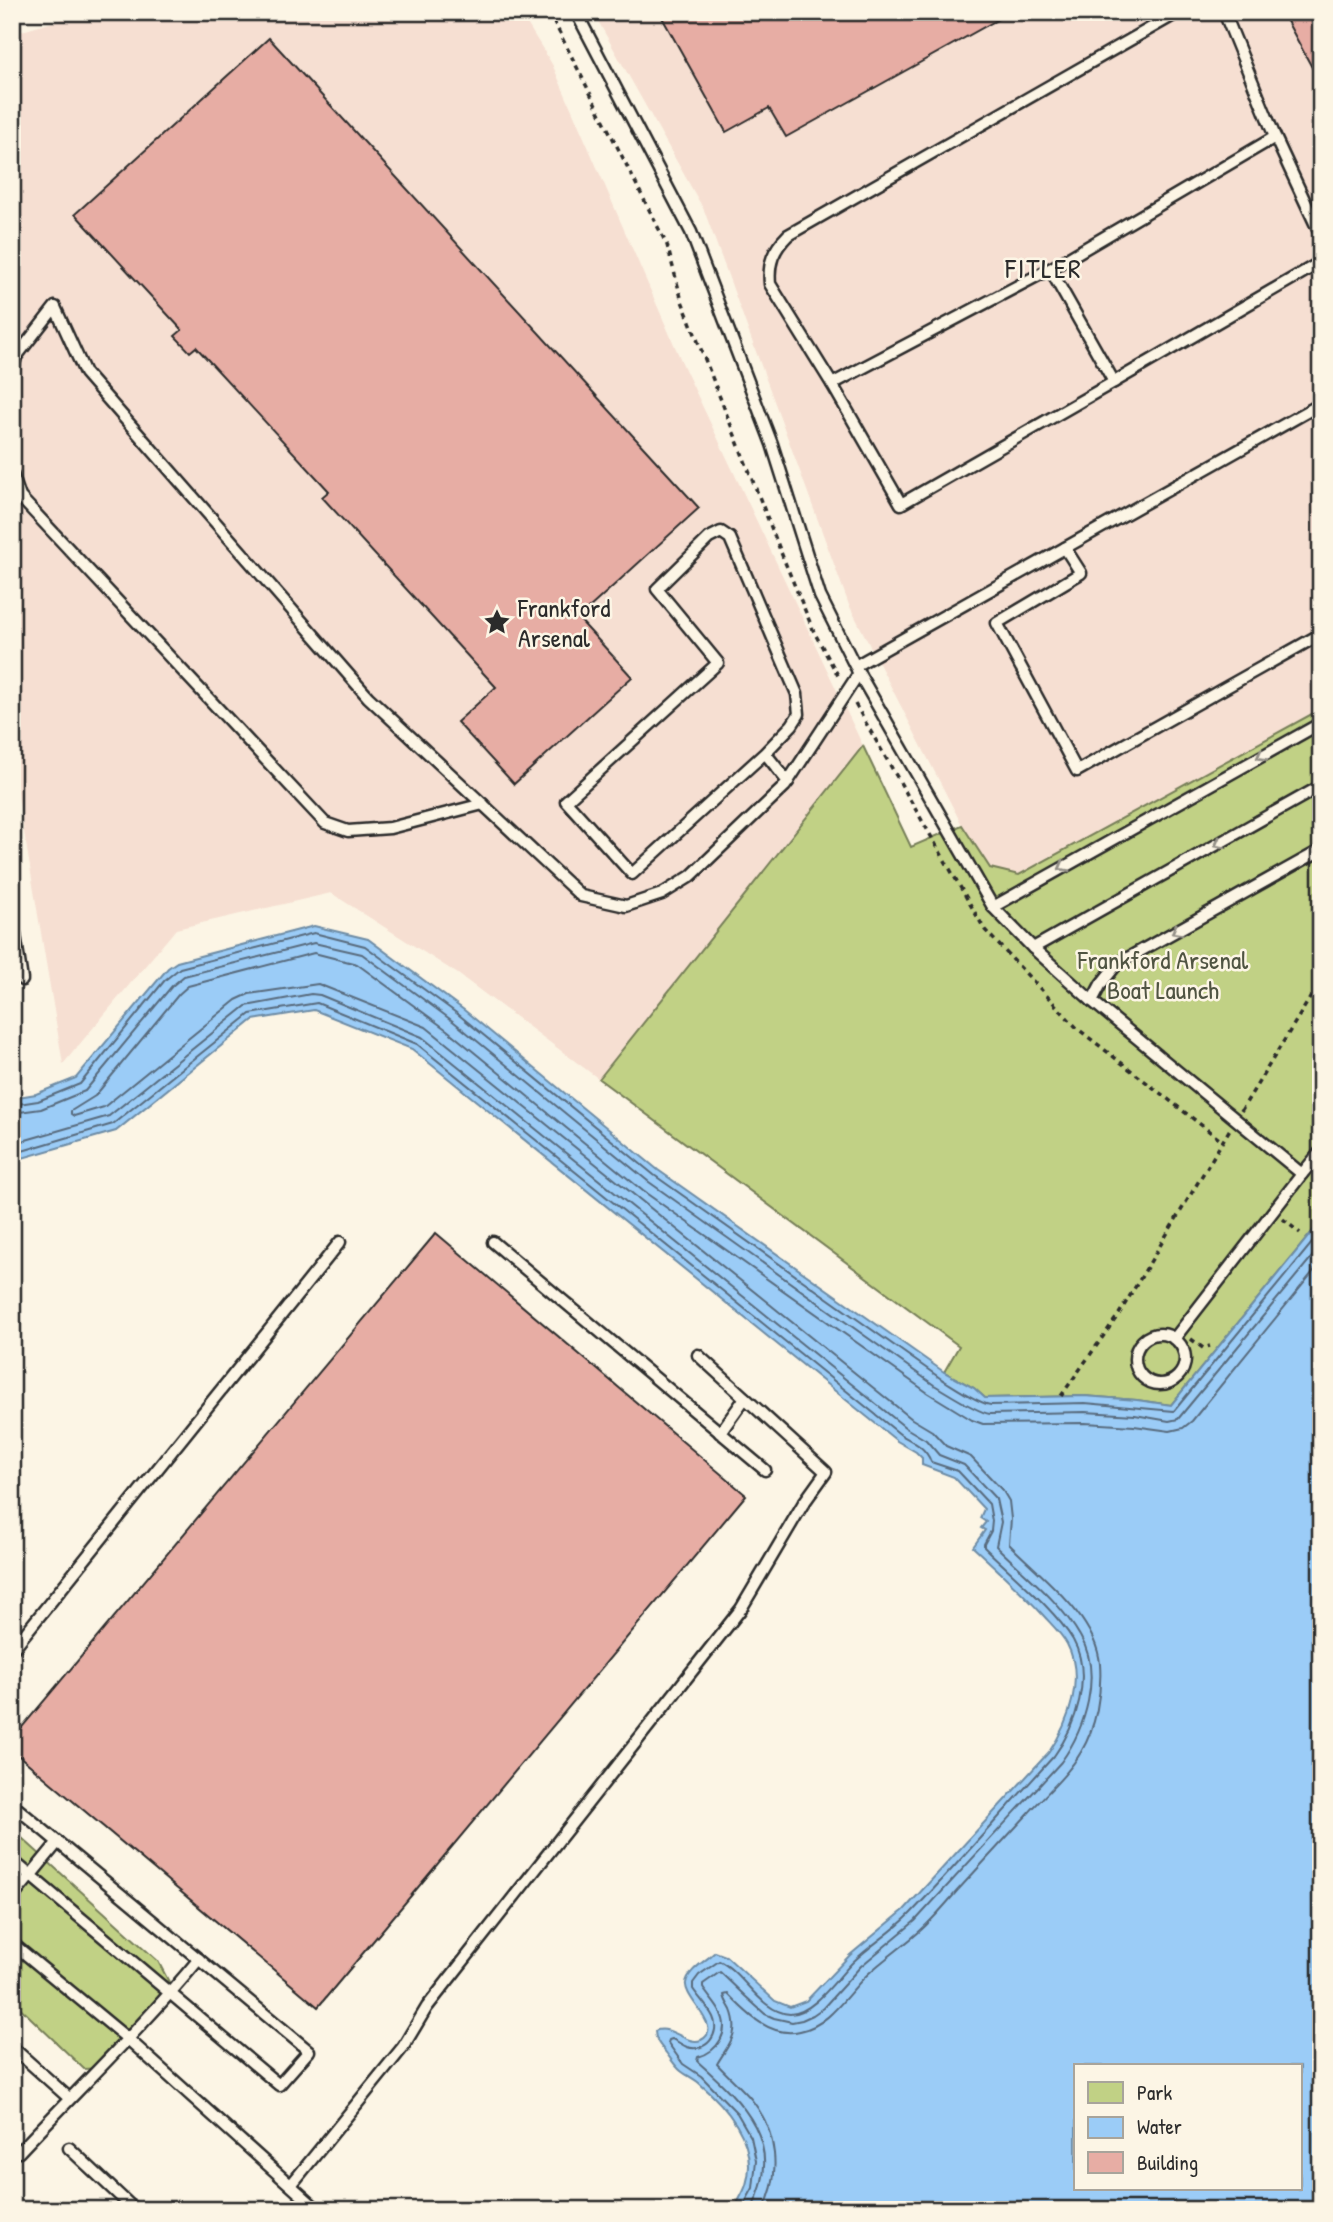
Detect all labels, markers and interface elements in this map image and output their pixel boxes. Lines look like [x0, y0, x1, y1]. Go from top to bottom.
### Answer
district label: FITLER [1004, 249, 1083, 287]
place label: Frankford Arsenal [517, 590, 610, 655]
place icon: Frankford Arsenal [482, 607, 512, 637]
one-way arrow [1256, 748, 1269, 761]
one-way arrow [1213, 836, 1226, 849]
one-way arrow [1058, 859, 1070, 872]
one-way arrow [1170, 923, 1183, 936]
park label: Frankford Arsenal Boat Launch [1077, 942, 1248, 1007]
legend [1074, 2064, 1302, 2190]
text: Park [1137, 2078, 1172, 2107]
text: Water [1137, 2112, 1182, 2141]
text: Building [1137, 2148, 1198, 2177]

